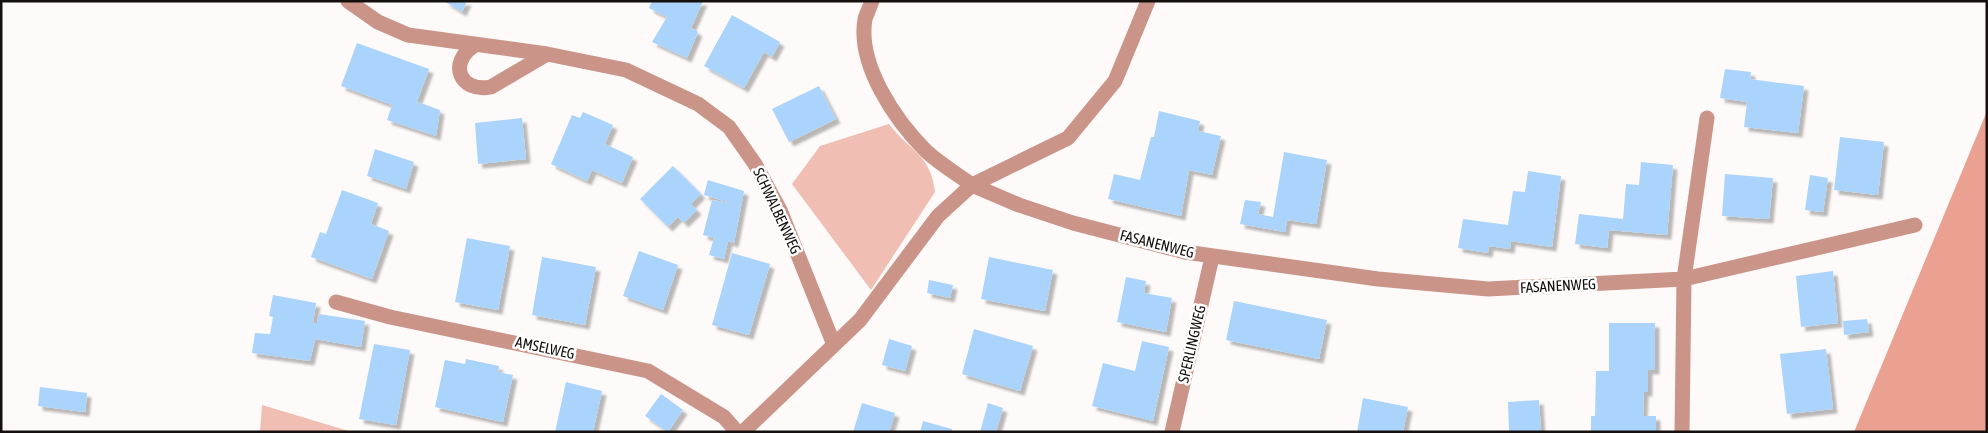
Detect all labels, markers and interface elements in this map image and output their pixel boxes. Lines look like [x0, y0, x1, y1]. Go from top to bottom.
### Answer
street label: SCHWALBENWEG [750, 165, 805, 257]
street label: FASANENWEG [1118, 226, 1196, 261]
street label: FASANENWEG [1520, 275, 1596, 296]
street label: SPERLINGWEG [1174, 303, 1209, 384]
street label: AMSELWEG [514, 333, 576, 362]

